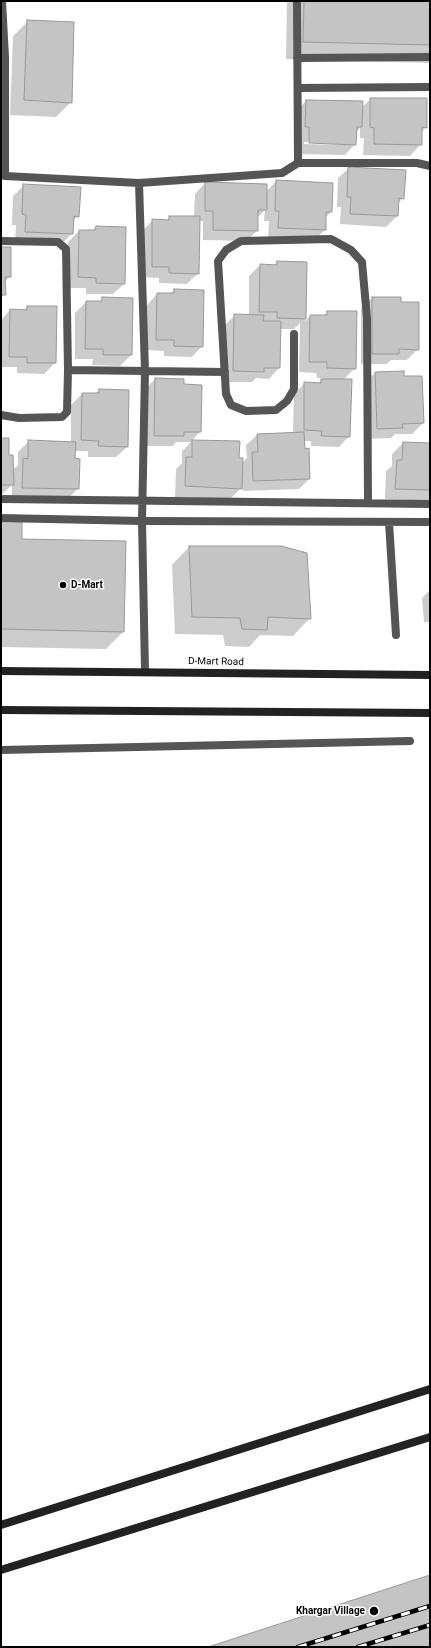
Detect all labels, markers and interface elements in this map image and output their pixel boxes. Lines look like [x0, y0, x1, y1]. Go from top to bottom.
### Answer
place label: D-Mart [71, 579, 103, 591]
marker: D-Mart [58, 580, 68, 590]
street label: D-Mart Road [188, 656, 244, 668]
place label: Khargar Village [296, 1605, 365, 1617]
marker: Khargar Village [368, 1605, 380, 1617]

